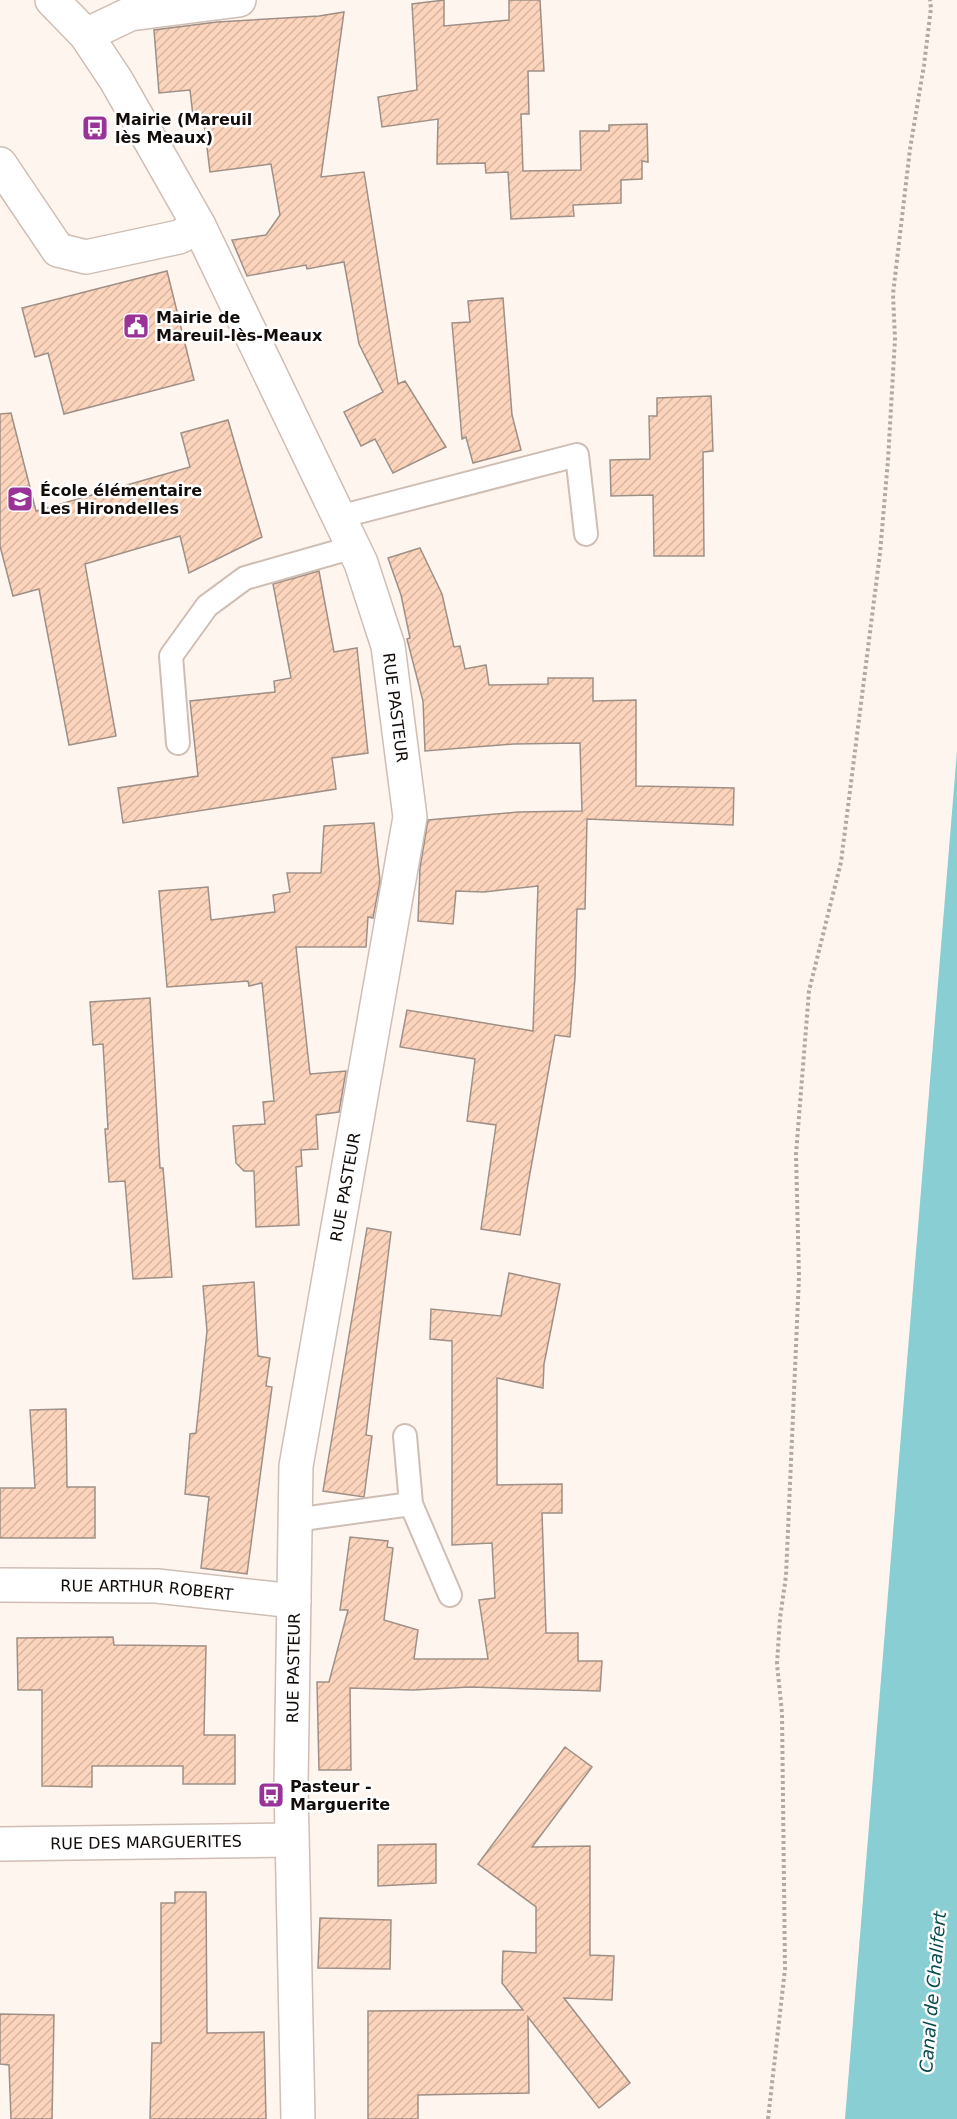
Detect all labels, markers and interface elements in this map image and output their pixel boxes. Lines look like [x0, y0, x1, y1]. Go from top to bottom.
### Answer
place label: Mairie (Mareuil lès Meaux) [115, 110, 252, 147]
bus stop icon: Mairie (Mareuil lès Meaux) [80, 113, 110, 143]
place label: Mairie de Mareuil-lès-Meaux [156, 308, 323, 345]
public building icon: Mairie de Mareuil-lès-Meaux [121, 311, 151, 341]
place label: École élémentaire Les Hirondelles [40, 481, 202, 518]
school or university icon: École élémentaire Les Hirondelles [5, 484, 35, 514]
street label: RUE PASTEUR [379, 652, 412, 764]
street label: RUE PASTEUR [327, 1131, 364, 1243]
street label: RUE ARTHUR ROBERT [60, 1576, 234, 1604]
street label: RUE PASTEUR [283, 1613, 304, 1723]
place label: Pasteur - Marguerite [290, 1777, 390, 1814]
bus stop icon: Pasteur - Marguerite [256, 1780, 286, 1810]
street label: RUE DES MARGUERITES [50, 1832, 242, 1853]
water label: Canal de Chalifert [915, 1909, 950, 2073]

